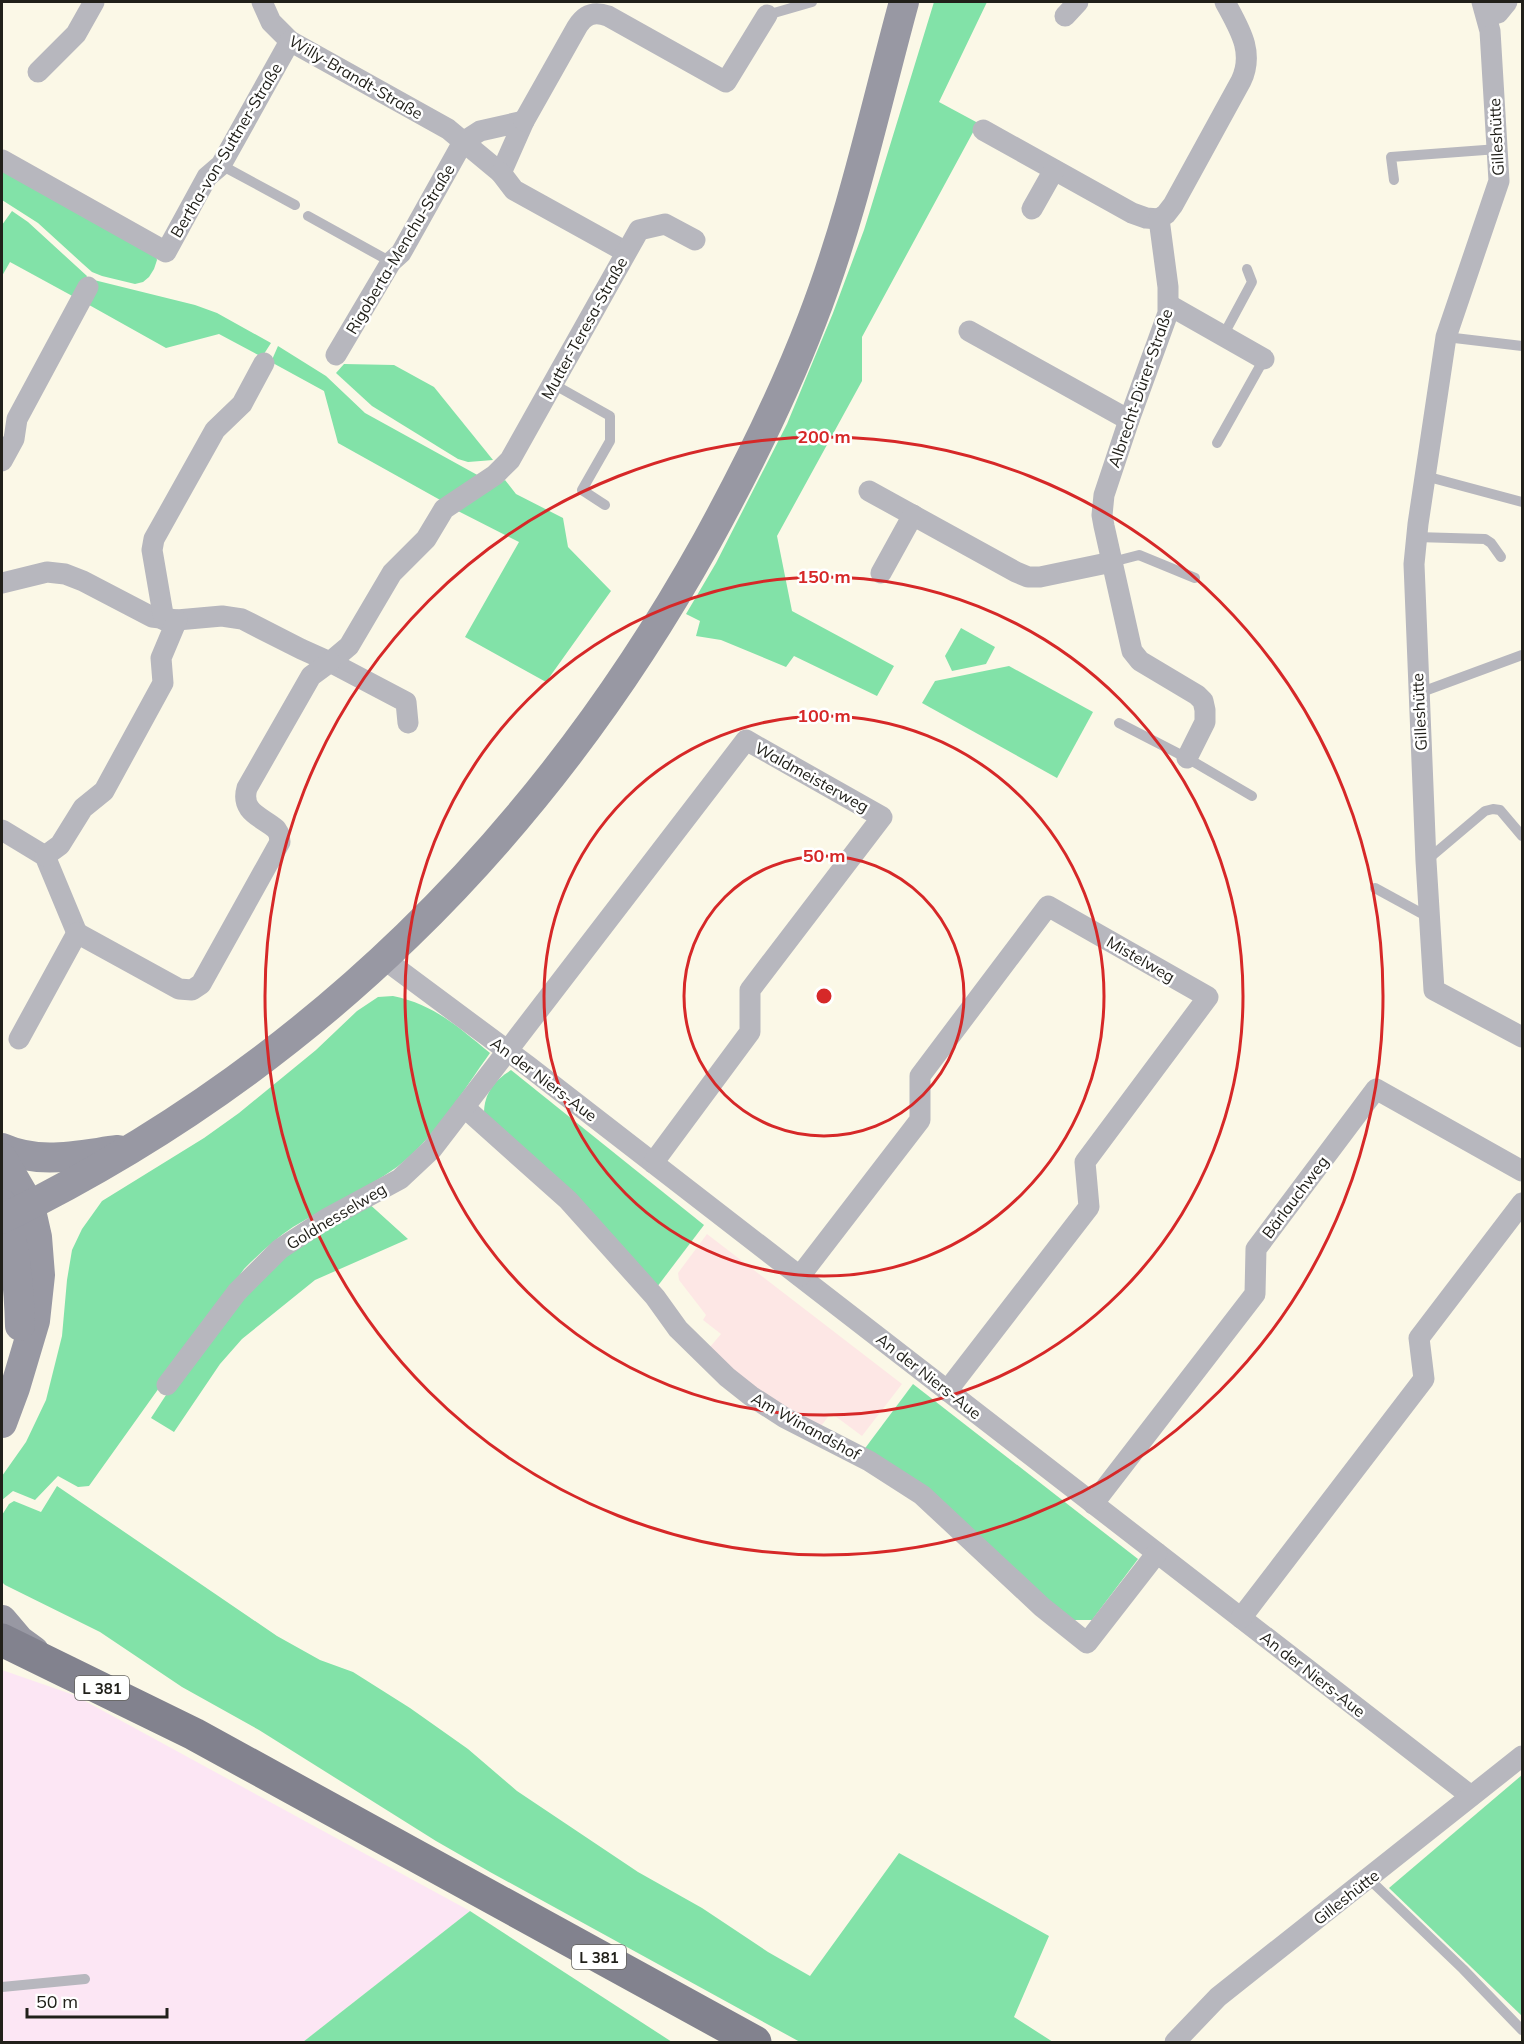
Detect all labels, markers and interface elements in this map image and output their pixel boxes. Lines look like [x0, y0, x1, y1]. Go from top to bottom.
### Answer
street label: Willy-Brandt-Straße [286, 31, 426, 123]
street label: Bertha-von-Suttner-Straße [166, 59, 286, 241]
street label: Gilleshütte [1484, 98, 1508, 176]
street label: Rigoberta-Menchu-Straße [341, 160, 459, 338]
street label: Mutter-Teresa-Straße [537, 253, 631, 403]
street label: Albrecht-Dürer-Straße [1103, 306, 1177, 470]
text: 200 m [797, 425, 851, 448]
text: 150 m [797, 565, 851, 588]
street label: Gilleshütte [1407, 673, 1431, 751]
text: 100 m [797, 704, 851, 727]
street label: Waldmeisterweg [752, 737, 872, 817]
text: 50 m [803, 844, 845, 867]
street label: Mistelweg [1103, 931, 1179, 987]
centre of rings [814, 986, 834, 1006]
street label: An der Niers-Aue [487, 1033, 601, 1125]
street label: Bärlauchweg [1257, 1152, 1333, 1242]
street label: Goldnesselweg [282, 1178, 390, 1254]
street label: An der Niers-Aue [872, 1329, 986, 1423]
street label: Am Winandshof [748, 1388, 864, 1464]
street label: An der Niers-Aue [1256, 1627, 1370, 1721]
road number: L 381 [75, 1676, 129, 1700]
street label: Gilleshütte [1309, 1865, 1383, 1929]
road number: L 381 [572, 1945, 626, 1969]
scale bar [27, 1981, 166, 2019]
text: 50 m [36, 1990, 78, 2013]

